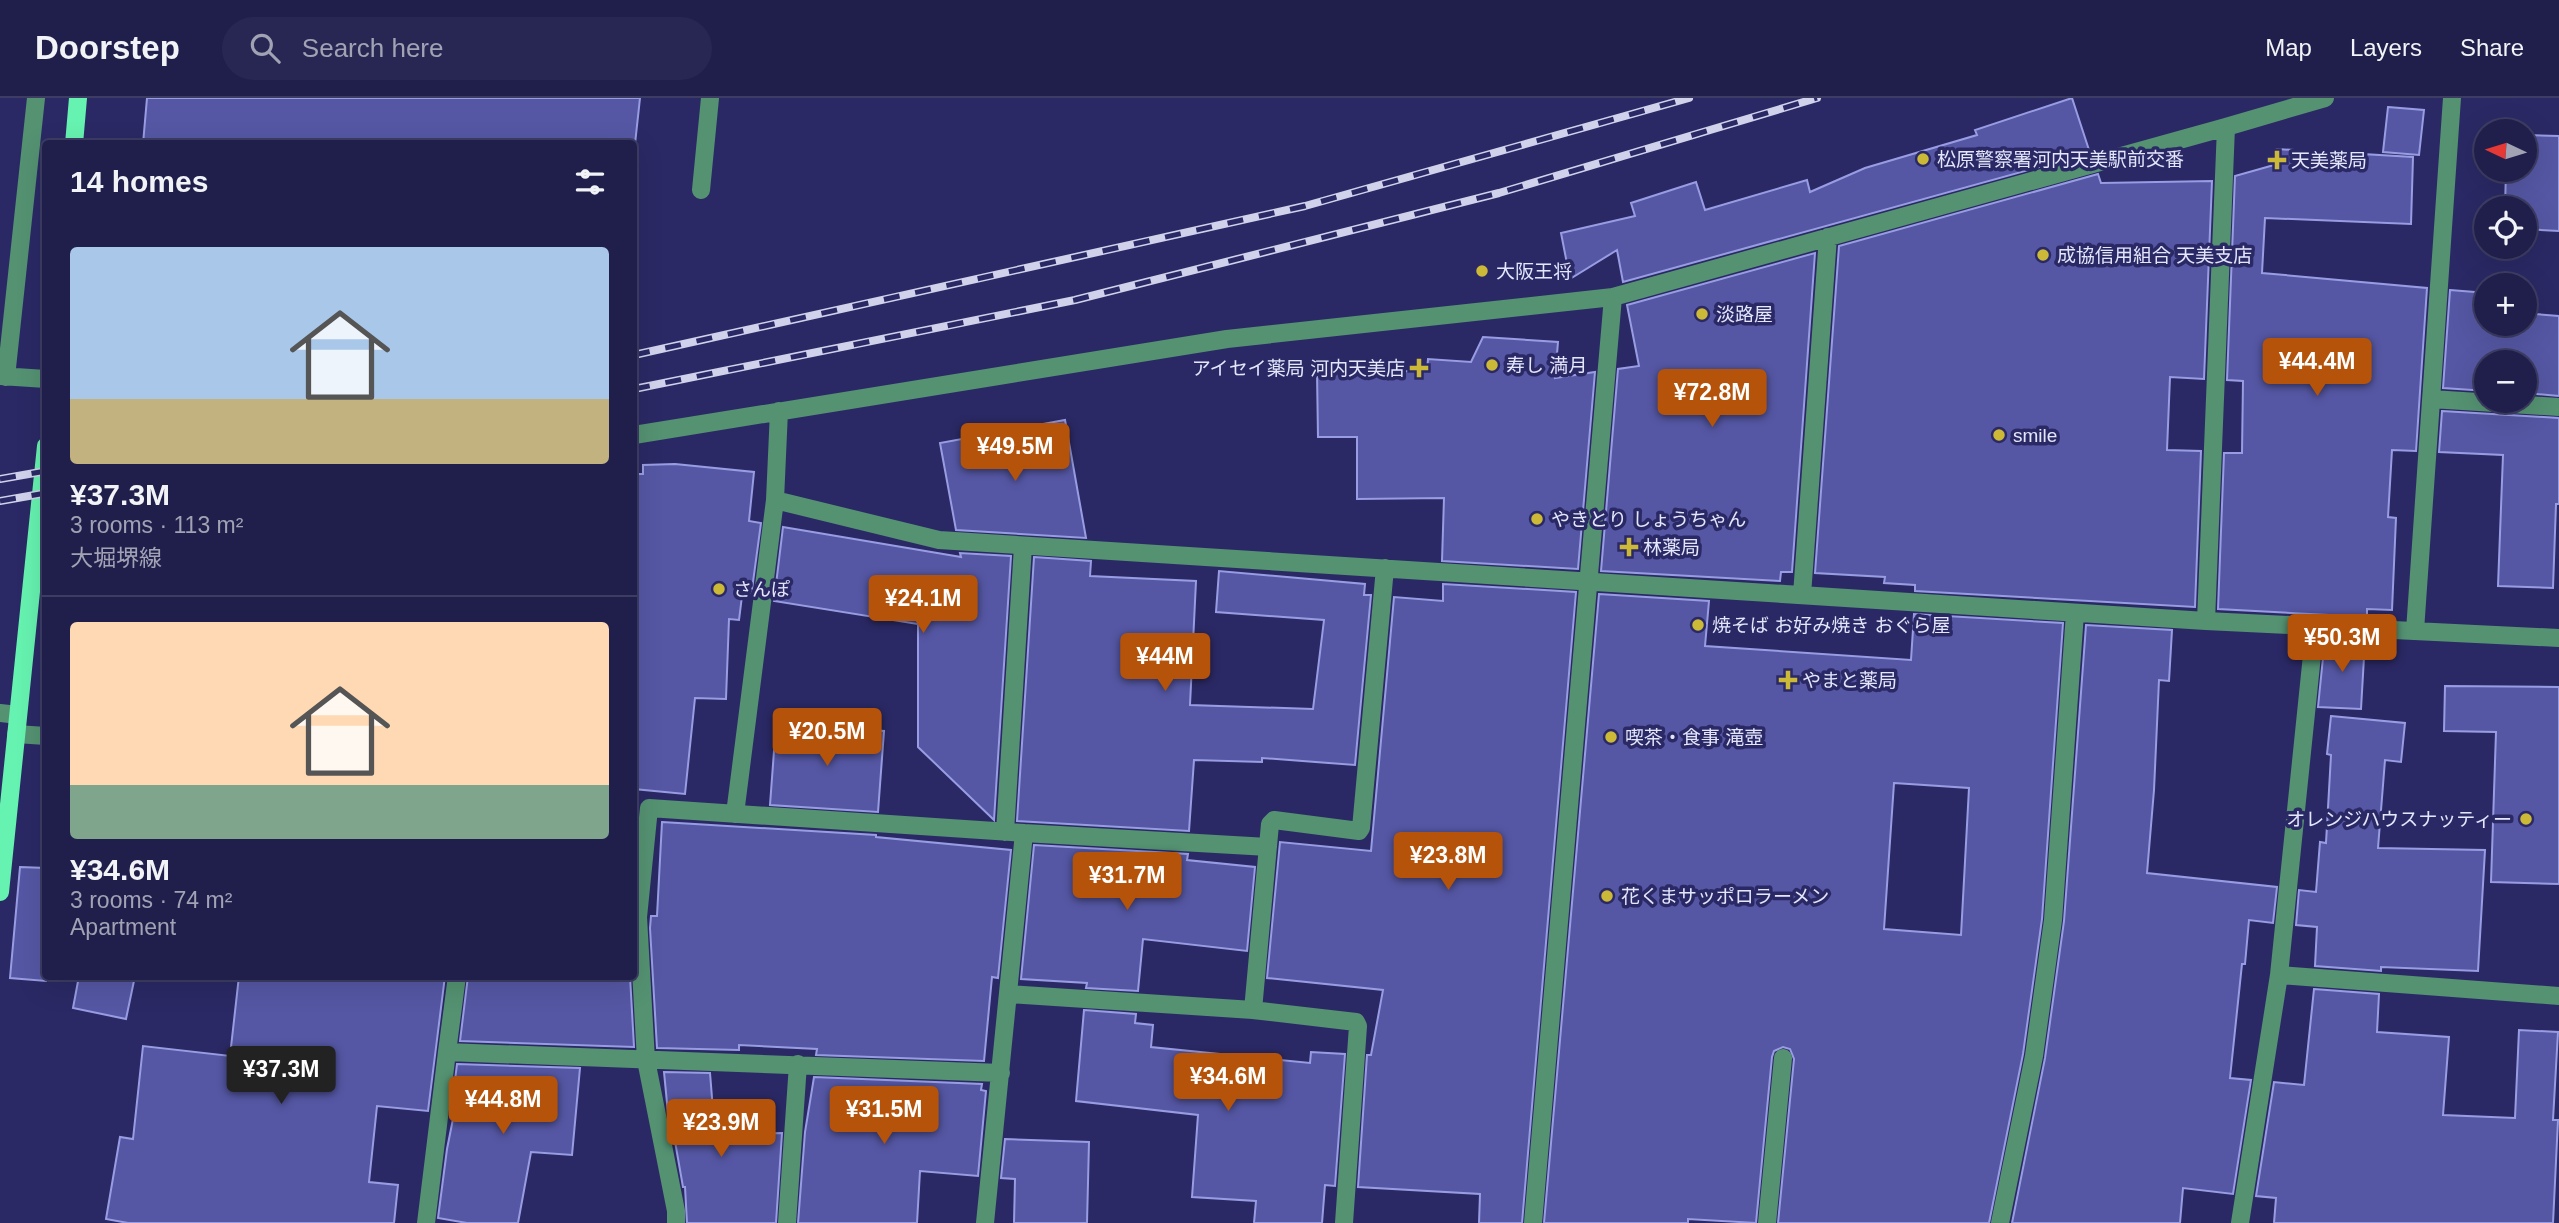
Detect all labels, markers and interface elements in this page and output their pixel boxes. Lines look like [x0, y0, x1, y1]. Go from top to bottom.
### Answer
search box [222, 17, 712, 80]
text: Doorstep [35, 29, 180, 66]
icon: search [246, 29, 284, 67]
text: Search here [302, 33, 444, 63]
text: Map [2265, 34, 2312, 61]
text: Layers [2350, 34, 2422, 61]
text: Share [2460, 34, 2524, 61]
north arrow [2474, 119, 2538, 182]
map controls [2474, 119, 2537, 413]
place label: 松原警察署河内天美駅前交番 [1937, 149, 2184, 170]
place label: 天美薬局 [2291, 150, 2367, 171]
marker: 松原警察署河内天美駅前交番 [1915, 151, 1931, 167]
marker: 天美薬局 [2269, 152, 2285, 168]
icon: filters [571, 163, 609, 201]
text: 14 homes [70, 165, 208, 198]
button: locate [2474, 196, 2537, 259]
place label: 成協信用組合 天美支店 [2057, 245, 2252, 266]
marker: 成協信用組合 天美支店 [2035, 247, 2051, 263]
place label: 大阪王将 [1496, 261, 1572, 282]
marker: 大阪王将 [1474, 263, 1490, 279]
button: + [2474, 273, 2537, 336]
icon: home [277, 292, 403, 418]
place label: 淡路屋 [1716, 304, 1773, 325]
marker: 淡路屋 [1694, 306, 1710, 322]
pin: ¥44.4M [2260, 338, 2374, 398]
text: ¥44.4M [2279, 348, 2355, 374]
button: − [2474, 350, 2537, 413]
place label: 寿し 満月 [1506, 355, 1587, 376]
marker: 寿し 満月 [1484, 357, 1500, 373]
place label: アイセイ薬局 河内天美店 [1192, 358, 1405, 379]
marker: アイセイ薬局 河内天美店 [1411, 360, 1427, 376]
pin: ¥72.8M [1655, 370, 1769, 429]
text: ¥72.8M [1674, 379, 1750, 405]
pin: ¥49.5M [958, 424, 1072, 483]
place label: smile [2013, 425, 2057, 446]
marker: smile [1991, 427, 2007, 443]
text: ¥49.5M [977, 433, 1053, 459]
text: ¥37.3M [70, 478, 170, 511]
place label: やきとり しょうちゃん [1551, 509, 1746, 530]
marker: やきとり しょうちゃん [1529, 511, 1545, 527]
text: 3 rooms · 113 m² [70, 512, 243, 538]
place label: 林薬局 [1643, 537, 1700, 558]
marker: 林薬局 [1621, 539, 1637, 555]
text: 大堀堺線 [70, 545, 162, 571]
pin: ¥24.1M [866, 575, 980, 635]
place label: さんぽ [733, 579, 790, 600]
marker: さんぽ [711, 581, 727, 597]
text: ¥24.1M [885, 585, 961, 611]
pin: ¥50.3M [2285, 614, 2399, 674]
place label: 焼そば お好み焼き おぐら屋 [1712, 615, 1951, 636]
marker: 焼そば お好み焼き おぐら屋 [1690, 617, 1706, 633]
text: ¥50.3M [2304, 624, 2380, 650]
pin: ¥44M [1124, 634, 1206, 693]
text: ¥44M [1136, 643, 1194, 669]
icon: home [277, 668, 403, 794]
place label: やまと薬局 [1802, 670, 1897, 691]
marker: やまと薬局 [1780, 672, 1796, 688]
pin: ¥20.5M [770, 708, 884, 768]
text: ¥20.5M [789, 718, 865, 744]
place label: 喫茶・食事 滝壺 [1625, 727, 1763, 748]
marker: 喫茶・食事 滝壺 [1603, 729, 1619, 745]
place label: オレンジハウスナッティー [2286, 809, 2512, 830]
marker: オレンジハウスナッティー [2518, 811, 2534, 827]
pin: ¥23.8M [1391, 832, 1505, 892]
text: ¥23.8M [1410, 842, 1486, 868]
pin: ¥31.7M [1070, 852, 1184, 912]
text: ¥34.6M [70, 853, 170, 886]
text: ¥31.7M [1089, 862, 1165, 888]
place label: 花くまサッポロラーメン [1621, 886, 1829, 907]
text: 3 rooms · 74 m² [70, 887, 232, 913]
marker: 花くまサッポロラーメン [1599, 888, 1615, 904]
text: Apartment [70, 914, 176, 940]
pin: ¥37.3M [224, 1046, 338, 1106]
pin: ¥34.6M [1171, 1054, 1285, 1113]
text: ¥37.3M [243, 1056, 319, 1082]
text: ¥34.6M [1190, 1063, 1266, 1089]
pin: ¥44.8M [446, 1076, 560, 1136]
text: ¥44.8M [465, 1086, 541, 1112]
pin: ¥31.5M [827, 1086, 941, 1146]
text: ¥31.5M [846, 1096, 922, 1122]
pin: ¥23.9M [664, 1100, 778, 1159]
text: ¥23.9M [683, 1109, 759, 1135]

